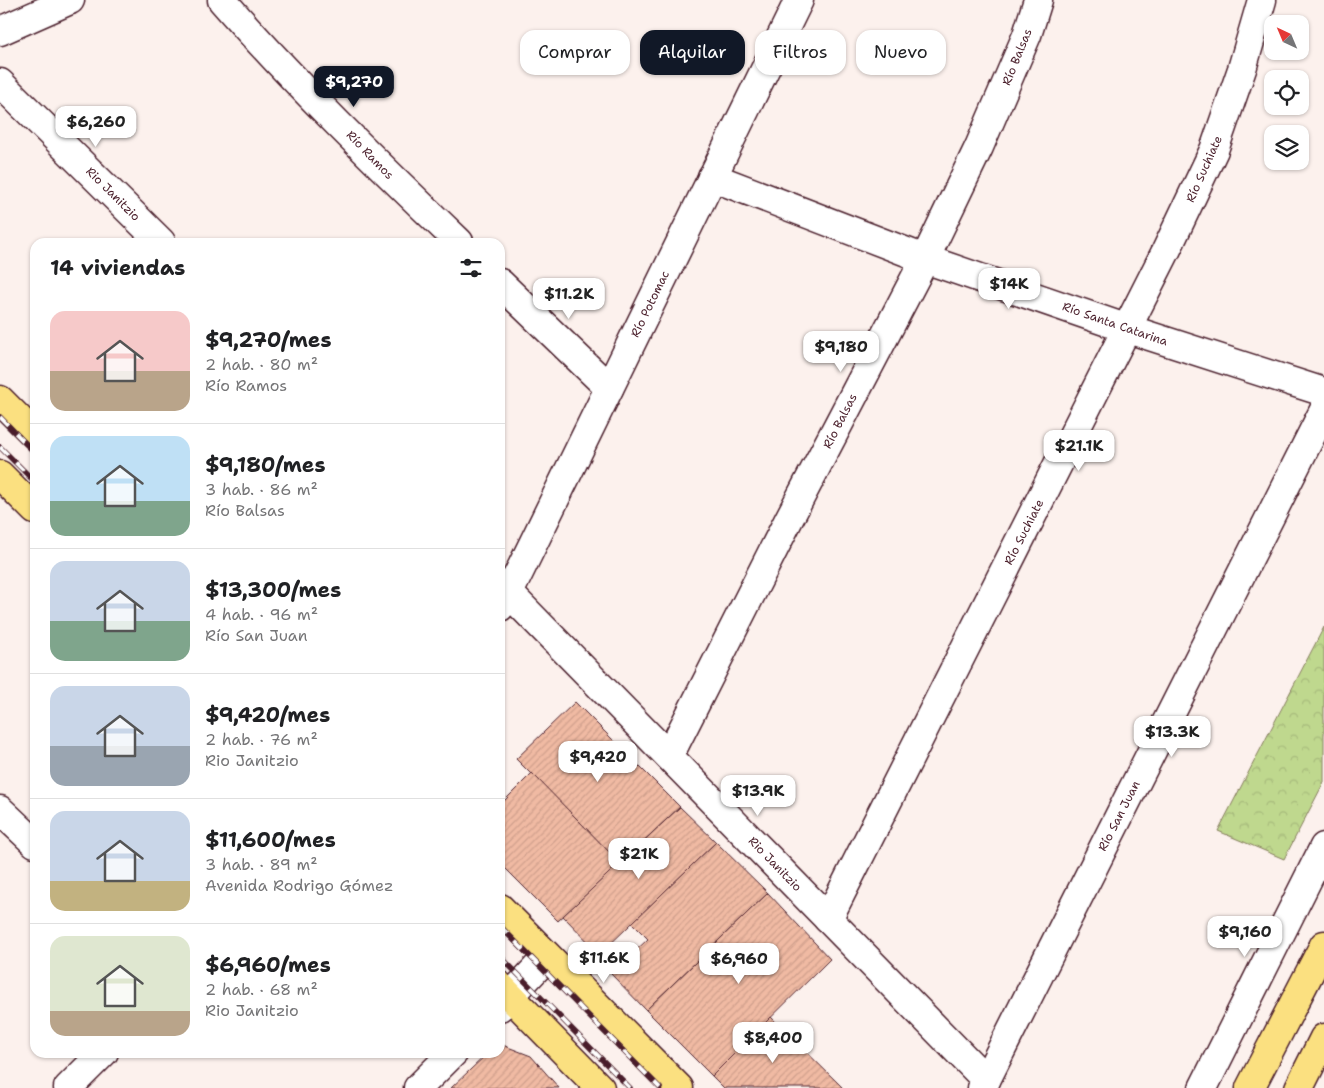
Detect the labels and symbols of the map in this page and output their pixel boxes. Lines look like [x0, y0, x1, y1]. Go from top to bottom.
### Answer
north arrow [1264, 15, 1309, 60]
street label: Río Balsas [998, 26, 1036, 88]
pin: $9,270 [313, 66, 395, 108]
pin: $6,260 [55, 106, 137, 148]
street label: Río Ramos [343, 127, 397, 183]
street label: Río Suchiate [1182, 133, 1226, 205]
street label: Rio Janitzio [82, 163, 144, 225]
street label: Río Potomac [627, 268, 673, 340]
pin: $14K [979, 268, 1039, 310]
pin: $11.2K [528, 278, 610, 320]
street label: Río Santa Catarina [1060, 298, 1170, 350]
pin: $9,180 [800, 330, 882, 373]
street label: Río Balsas [819, 391, 861, 451]
pin: $21.1K [1038, 430, 1120, 472]
street label: Río Suchiate [1001, 496, 1047, 567]
pin: $13.3K [1131, 716, 1213, 758]
pin: $9,420 [557, 740, 639, 783]
pin: $13.9K [717, 774, 799, 817]
street label: Río San Juan [1094, 778, 1144, 854]
street label: Rio Janitzio [745, 833, 805, 895]
pin: $21K [609, 838, 669, 880]
pin: $9,160 [1204, 916, 1286, 958]
pin: $11.6K [563, 942, 645, 984]
pin: $6,960 [698, 942, 780, 985]
pin: $8,400 [732, 1022, 814, 1064]

